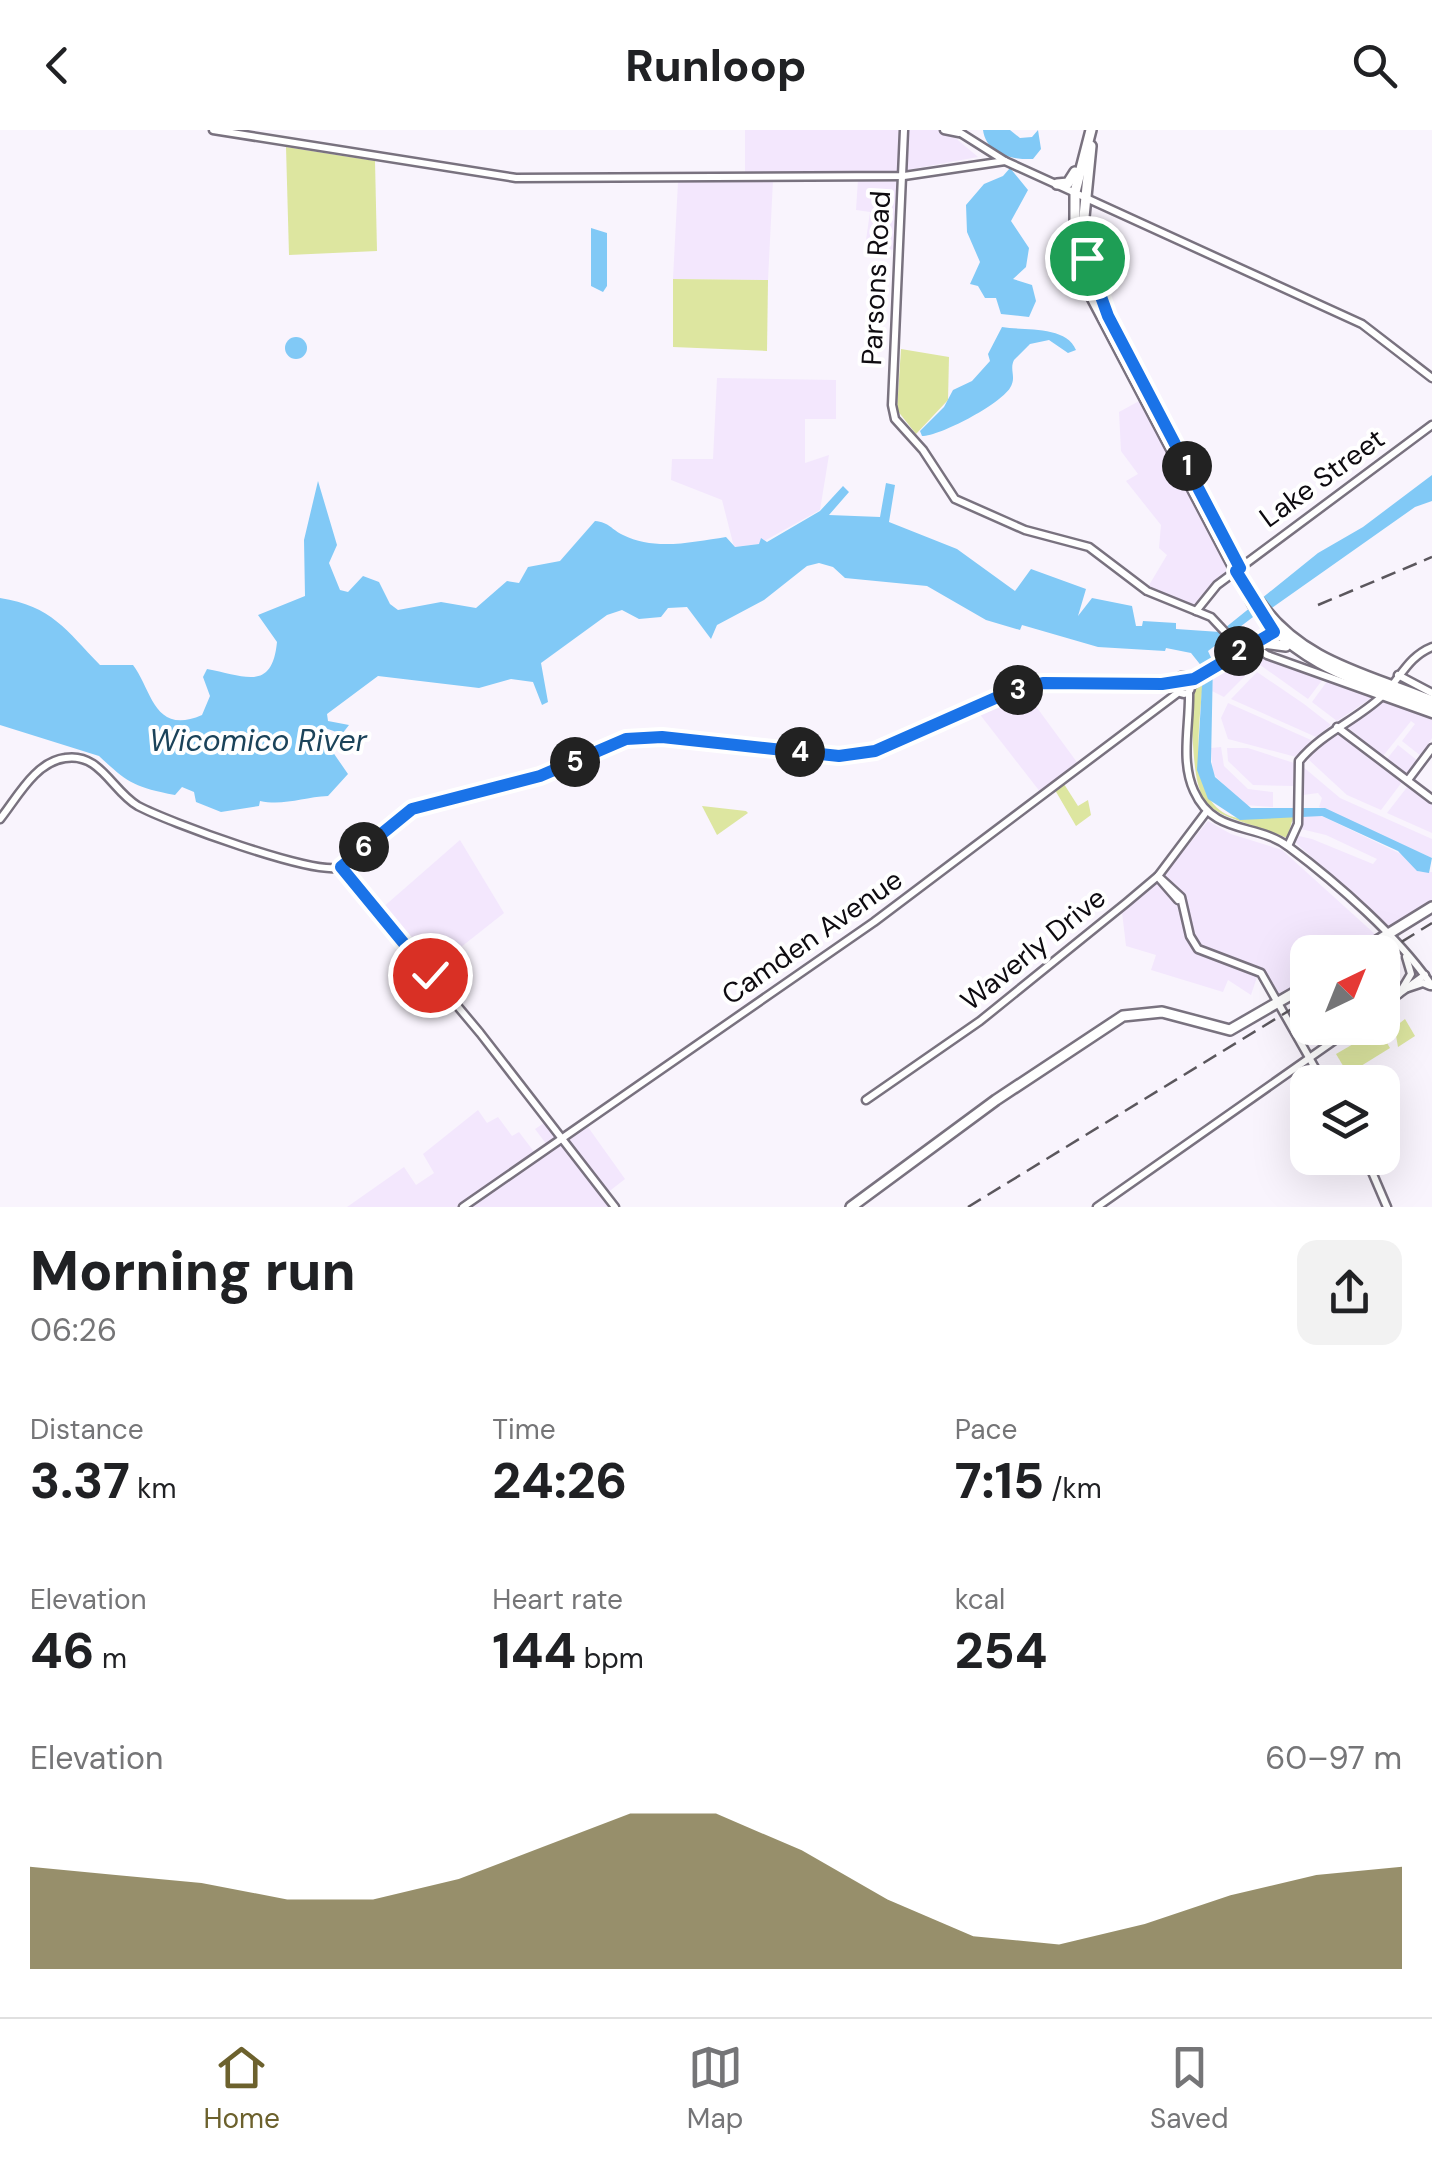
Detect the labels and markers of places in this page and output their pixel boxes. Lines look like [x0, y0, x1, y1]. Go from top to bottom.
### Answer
pin [1045, 216, 1130, 301]
pin: 1 [1162, 441, 1212, 491]
pin: 2 [1214, 626, 1264, 676]
pin: 3 [993, 665, 1043, 715]
pin: 4 [775, 727, 825, 777]
pin: 5 [550, 737, 600, 787]
pin: 6 [339, 822, 389, 872]
pin [388, 933, 473, 1018]

